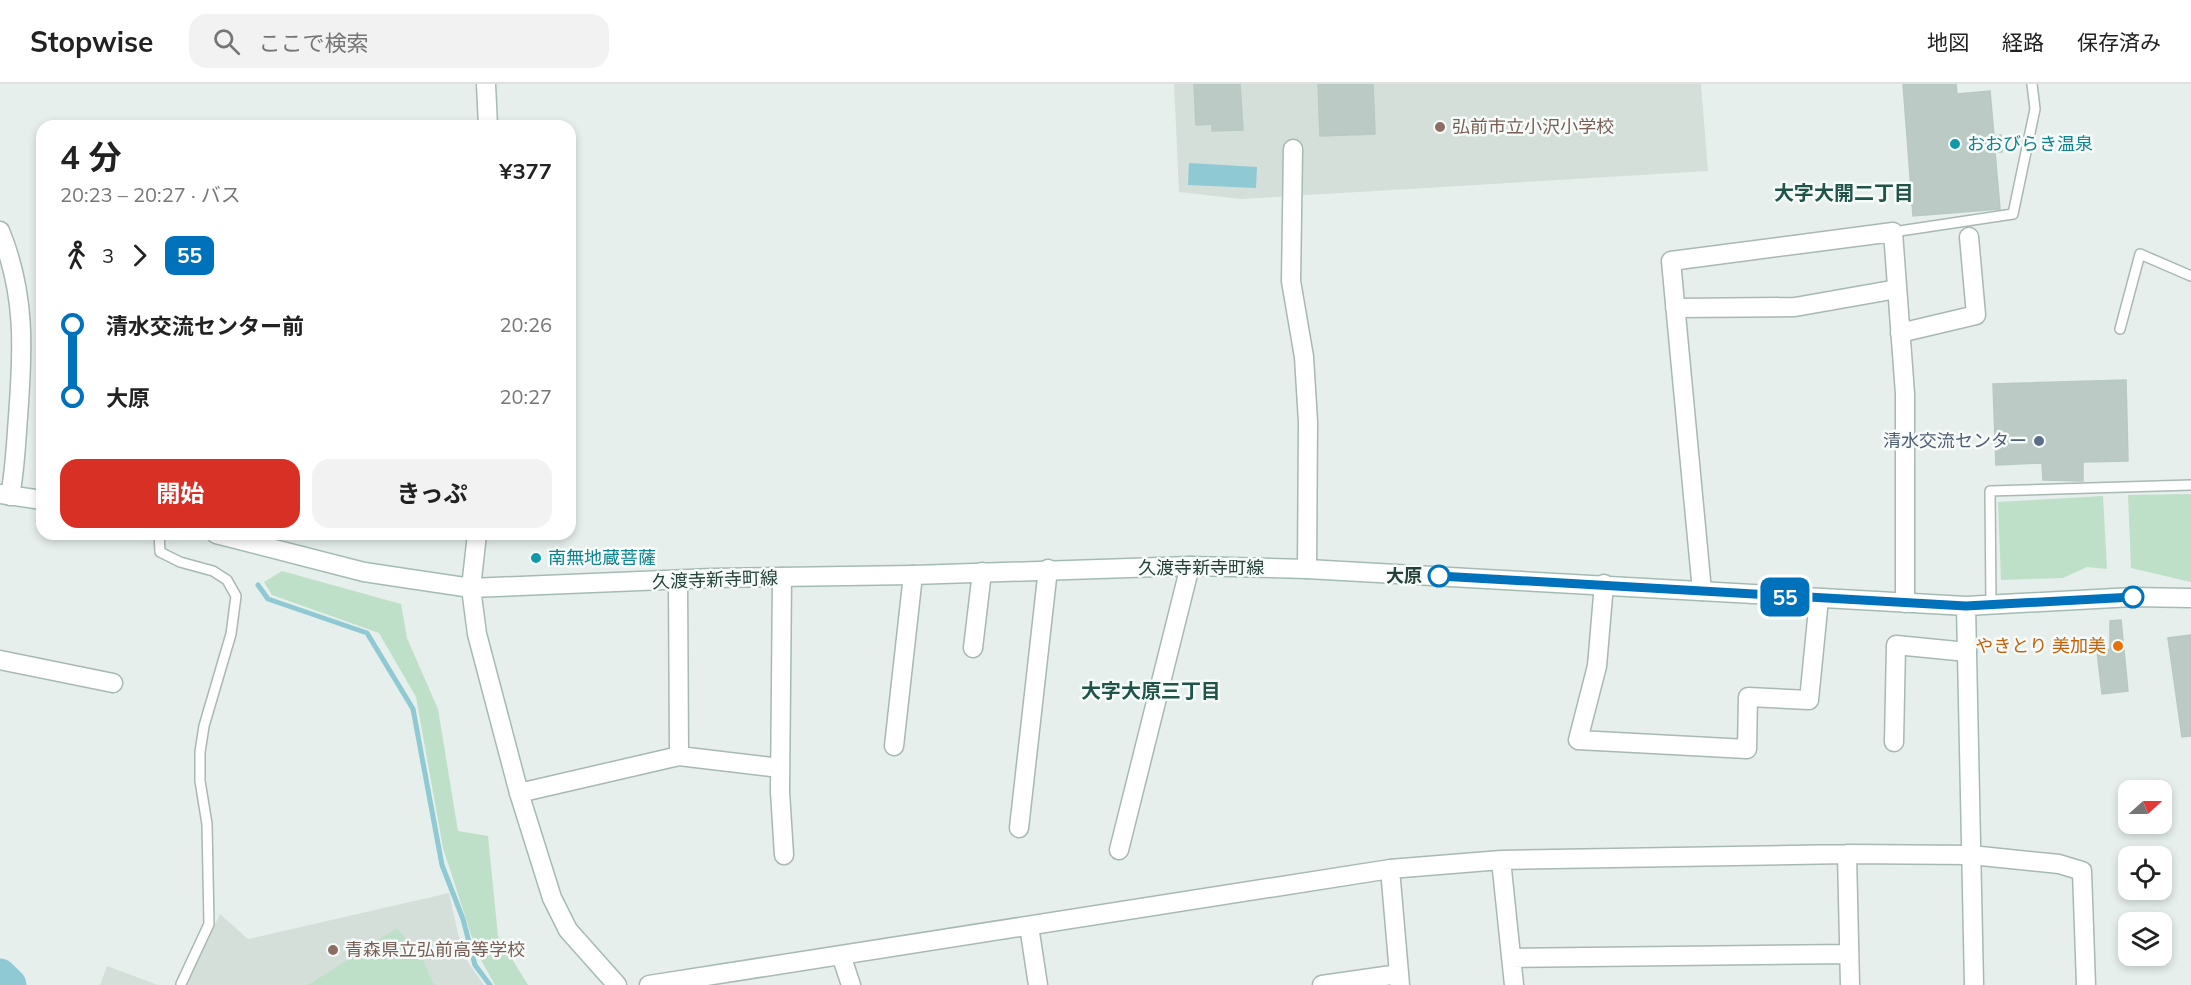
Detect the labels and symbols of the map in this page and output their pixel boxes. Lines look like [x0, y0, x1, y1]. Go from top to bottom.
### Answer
place label: 弘前市立小沢小学校 [1452, 115, 1614, 138]
marker: 弘前市立小沢小学校 [1433, 120, 1447, 134]
place label: おおびらき温泉 [1967, 132, 2093, 155]
marker: おおびらき温泉 [1948, 137, 1962, 151]
district label: 大字大開二丁目 [1774, 180, 1914, 205]
place label: 清水交流センター [1883, 429, 2027, 452]
marker: 清水交流センター [2032, 434, 2046, 448]
place label: 南無地蔵菩薩 [548, 546, 656, 569]
marker: 南無地蔵菩薩 [529, 551, 543, 565]
street label: 久渡寺新寺町線 [1138, 556, 1264, 579]
place label: 大原 [1386, 564, 1422, 587]
marker: 大原 [1428, 565, 1450, 587]
street label: 久渡寺新寺町線 [652, 566, 778, 593]
line badge: 55 [1758, 578, 1812, 616]
unlabelled marker [2122, 586, 2144, 608]
place label: やきとり 美加美 [1975, 634, 2106, 657]
marker: やきとり 美加美 [2111, 639, 2125, 653]
district label: 大字大原三丁目 [1081, 678, 1221, 703]
north arrow [2118, 780, 2172, 834]
place label: 青森県立弘前高等学校 [345, 938, 525, 961]
marker: 青森県立弘前高等学校 [326, 943, 340, 957]

